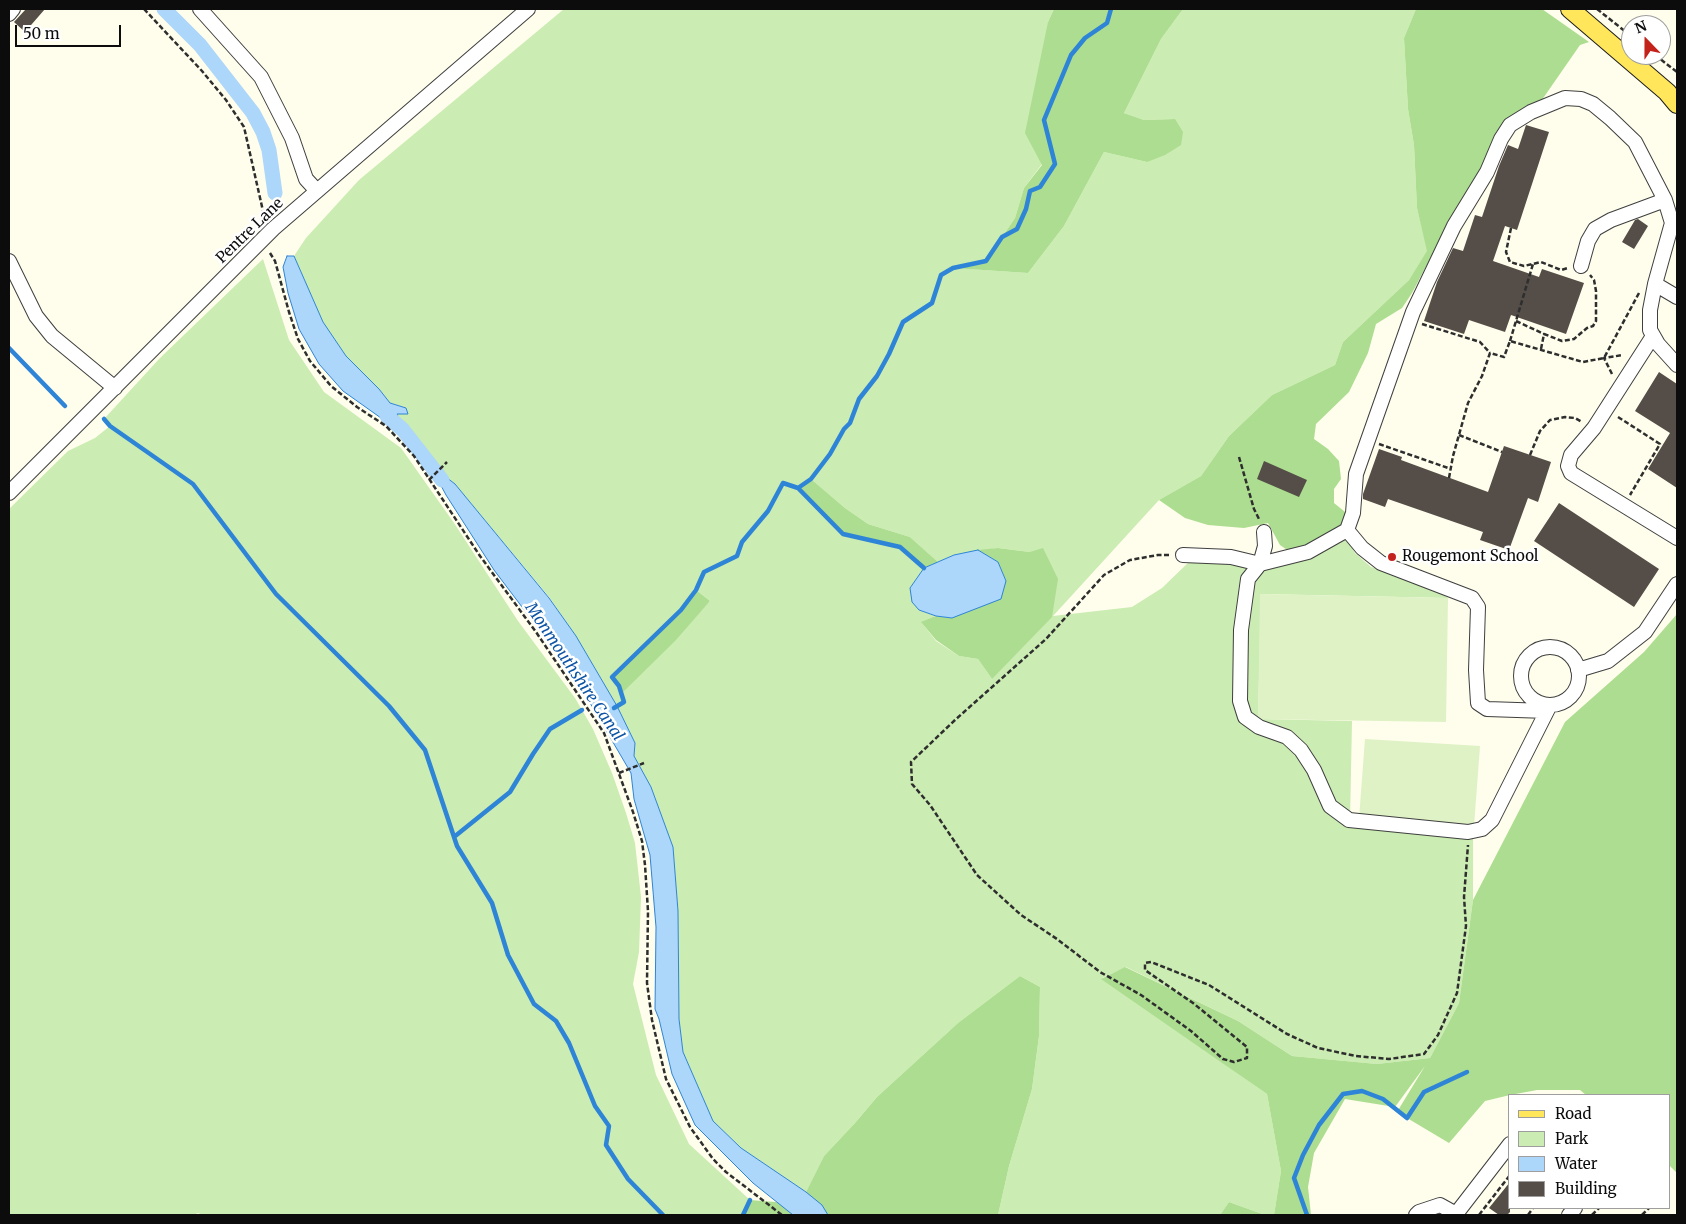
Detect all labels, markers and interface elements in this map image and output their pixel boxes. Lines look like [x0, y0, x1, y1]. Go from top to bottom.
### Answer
scale bar [18, 15, 124, 47]
north arrow [1621, 15, 1671, 65]
text: N [1632, 17, 1649, 37]
text: 50 m [23, 24, 60, 43]
street label: Pentre Lane [213, 195, 287, 267]
place label: Rougemont School [1402, 548, 1539, 566]
marker: Rougemont School [1386, 551, 1398, 563]
water label: Monmouthshire Canal [521, 599, 627, 745]
legend [1508, 1094, 1671, 1209]
text: Road [1555, 1104, 1591, 1123]
text: Park [1555, 1129, 1588, 1148]
text: Water [1555, 1154, 1597, 1173]
text: Building [1555, 1179, 1617, 1198]

